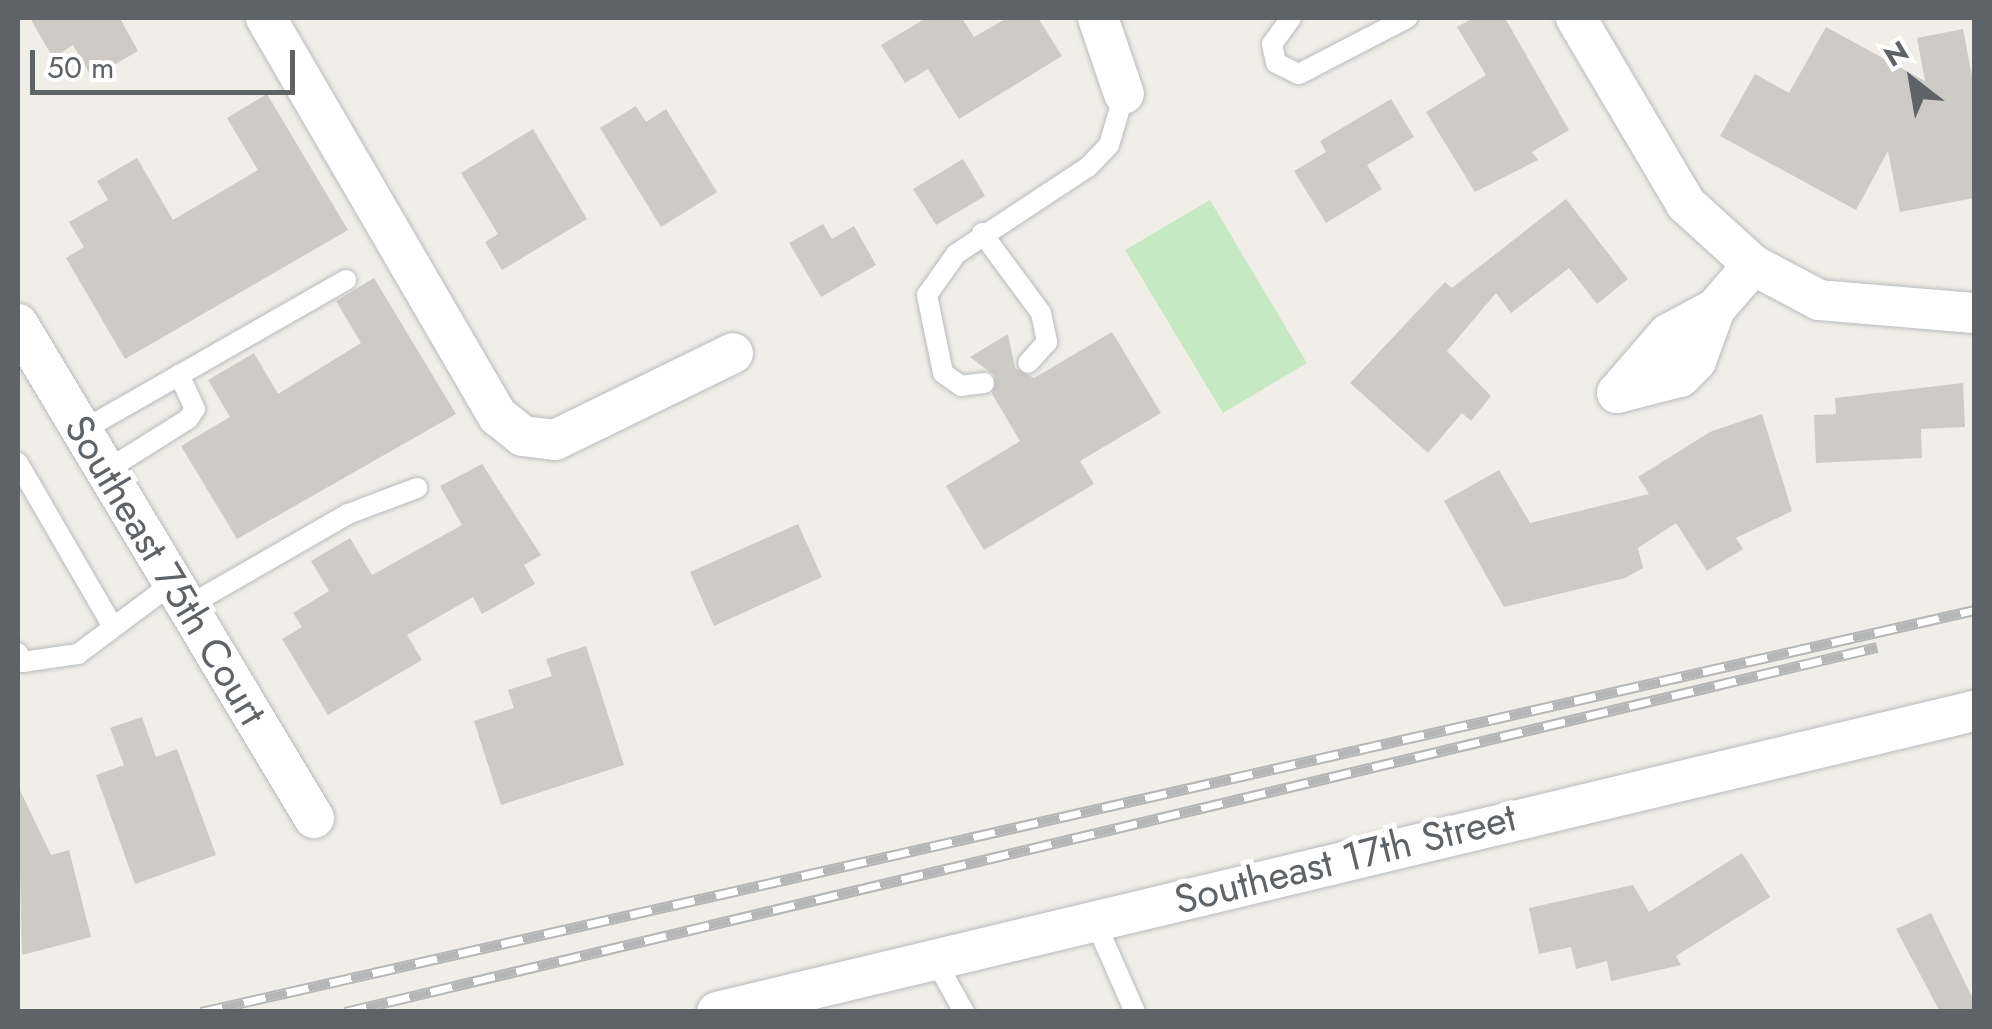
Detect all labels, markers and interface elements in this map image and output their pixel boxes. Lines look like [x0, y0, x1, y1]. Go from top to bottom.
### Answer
scale bar [35, 30, 300, 92]
north arrow [1862, 30, 1962, 130]
text: N [1876, 31, 1916, 77]
text: 50 m [47, 46, 114, 89]
street label: Southeast 75th Court [55, 407, 277, 733]
street label: Southeast 17th Street [1169, 792, 1521, 924]

